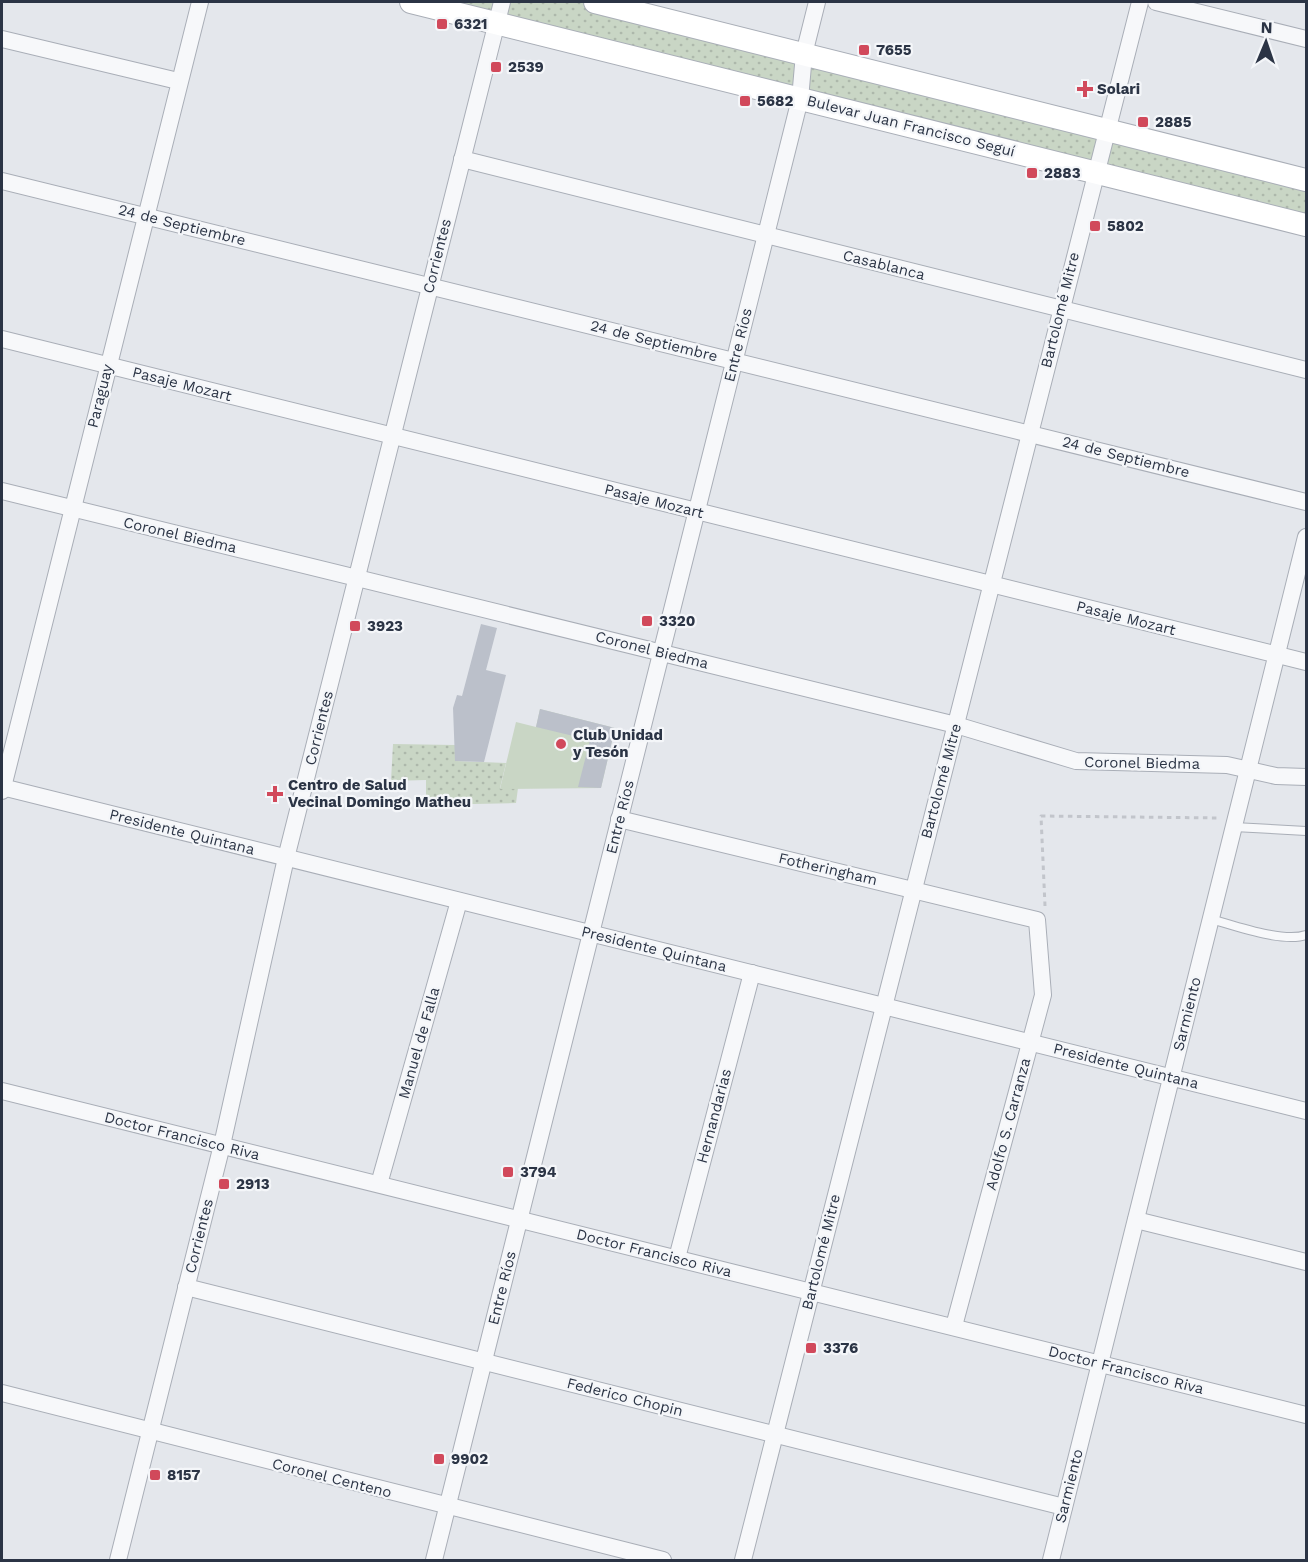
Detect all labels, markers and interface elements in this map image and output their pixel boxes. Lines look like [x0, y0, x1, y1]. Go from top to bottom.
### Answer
north arrow [1236, 12, 1296, 72]
place label: 6321 [454, 15, 488, 33]
marker: 6321 [435, 17, 449, 31]
text: N [1260, 18, 1273, 37]
place label: 7655 [876, 41, 912, 59]
marker: 7655 [857, 43, 871, 57]
place label: 2539 [508, 58, 544, 76]
marker: 2539 [489, 60, 503, 74]
place label: Solari [1097, 80, 1140, 98]
marker: Solari [1078, 82, 1092, 96]
street label: Bulevar Juan Francisco Seguí [805, 91, 1017, 161]
place label: 5682 [757, 92, 793, 110]
marker: 5682 [738, 94, 752, 108]
place label: 2885 [1155, 113, 1192, 131]
marker: 2885 [1136, 115, 1150, 129]
place label: 2883 [1044, 164, 1081, 182]
marker: 2883 [1025, 166, 1039, 180]
street label: 24 de Septiembre [117, 200, 247, 250]
street label: Corrientes [419, 217, 455, 295]
place label: 5802 [1107, 217, 1144, 235]
marker: 5802 [1088, 219, 1102, 233]
street label: Casablanca [841, 246, 927, 284]
street label: Bartolomé Mitre [1037, 250, 1083, 370]
street label: Entre Ríos [720, 306, 756, 384]
street label: 24 de Septiembre [589, 316, 719, 366]
street label: Paraguay [83, 362, 117, 430]
street label: Pasaje Mozart [130, 363, 234, 405]
street label: 24 de Septiembre [1061, 432, 1191, 482]
street label: Pasaje Mozart [602, 480, 706, 522]
street label: Coronel Biedma [122, 513, 239, 557]
street label: Pasaje Mozart [1074, 597, 1178, 639]
place label: 3320 [659, 612, 695, 630]
marker: 3320 [640, 614, 654, 628]
place label: 3923 [367, 617, 403, 635]
marker: 3923 [348, 619, 362, 633]
street label: Coronel Biedma [594, 627, 711, 673]
street label: Corrientes [301, 689, 337, 767]
street label: Bartolomé Mitre [917, 721, 965, 841]
place label: Club Unidad y Tesón [572, 726, 663, 761]
marker: Club Unidad y Tesón [554, 737, 568, 751]
street label: Coronel Biedma [1084, 753, 1201, 773]
place label: Centro de Salud Vecinal Domingo Matheu [288, 776, 471, 811]
street label: Entre Ríos [602, 778, 638, 856]
marker: Centro de Salud Vecinal Domingo Matheu [266, 785, 284, 803]
street label: Presidente Quintana [107, 805, 257, 859]
street label: Fotheringham [777, 849, 879, 889]
street label: Presidente Quintana [579, 922, 729, 976]
street label: Sarmiento [1169, 975, 1205, 1053]
street label: Manuel de Falla [394, 985, 444, 1101]
street label: Presidente Quintana [1051, 1039, 1201, 1093]
street label: Adolfo S. Carranza [982, 1055, 1034, 1192]
street label: Hernandarias [693, 1067, 735, 1165]
street label: Doctor Francisco Riva [102, 1108, 262, 1164]
place label: 3794 [520, 1163, 557, 1181]
marker: 3794 [501, 1165, 515, 1179]
place label: 2913 [236, 1175, 270, 1193]
marker: 2913 [217, 1177, 231, 1191]
street label: Bartolomé Mitre [798, 1192, 844, 1312]
street label: Corrientes [181, 1197, 217, 1275]
street label: Doctor Francisco Riva [574, 1225, 734, 1281]
street label: Entre Ríos [484, 1249, 520, 1327]
place label: 3376 [823, 1339, 858, 1357]
marker: 3376 [804, 1341, 818, 1355]
street label: Doctor Francisco Riva [1046, 1342, 1206, 1398]
street label: Federico Chopin [565, 1374, 685, 1420]
street label: Sarmiento [1051, 1447, 1087, 1525]
place label: 9902 [451, 1450, 488, 1468]
marker: 9902 [432, 1452, 446, 1466]
street label: Coronel Centeno [270, 1454, 394, 1502]
place label: 8157 [167, 1466, 200, 1484]
marker: 8157 [148, 1468, 162, 1482]

